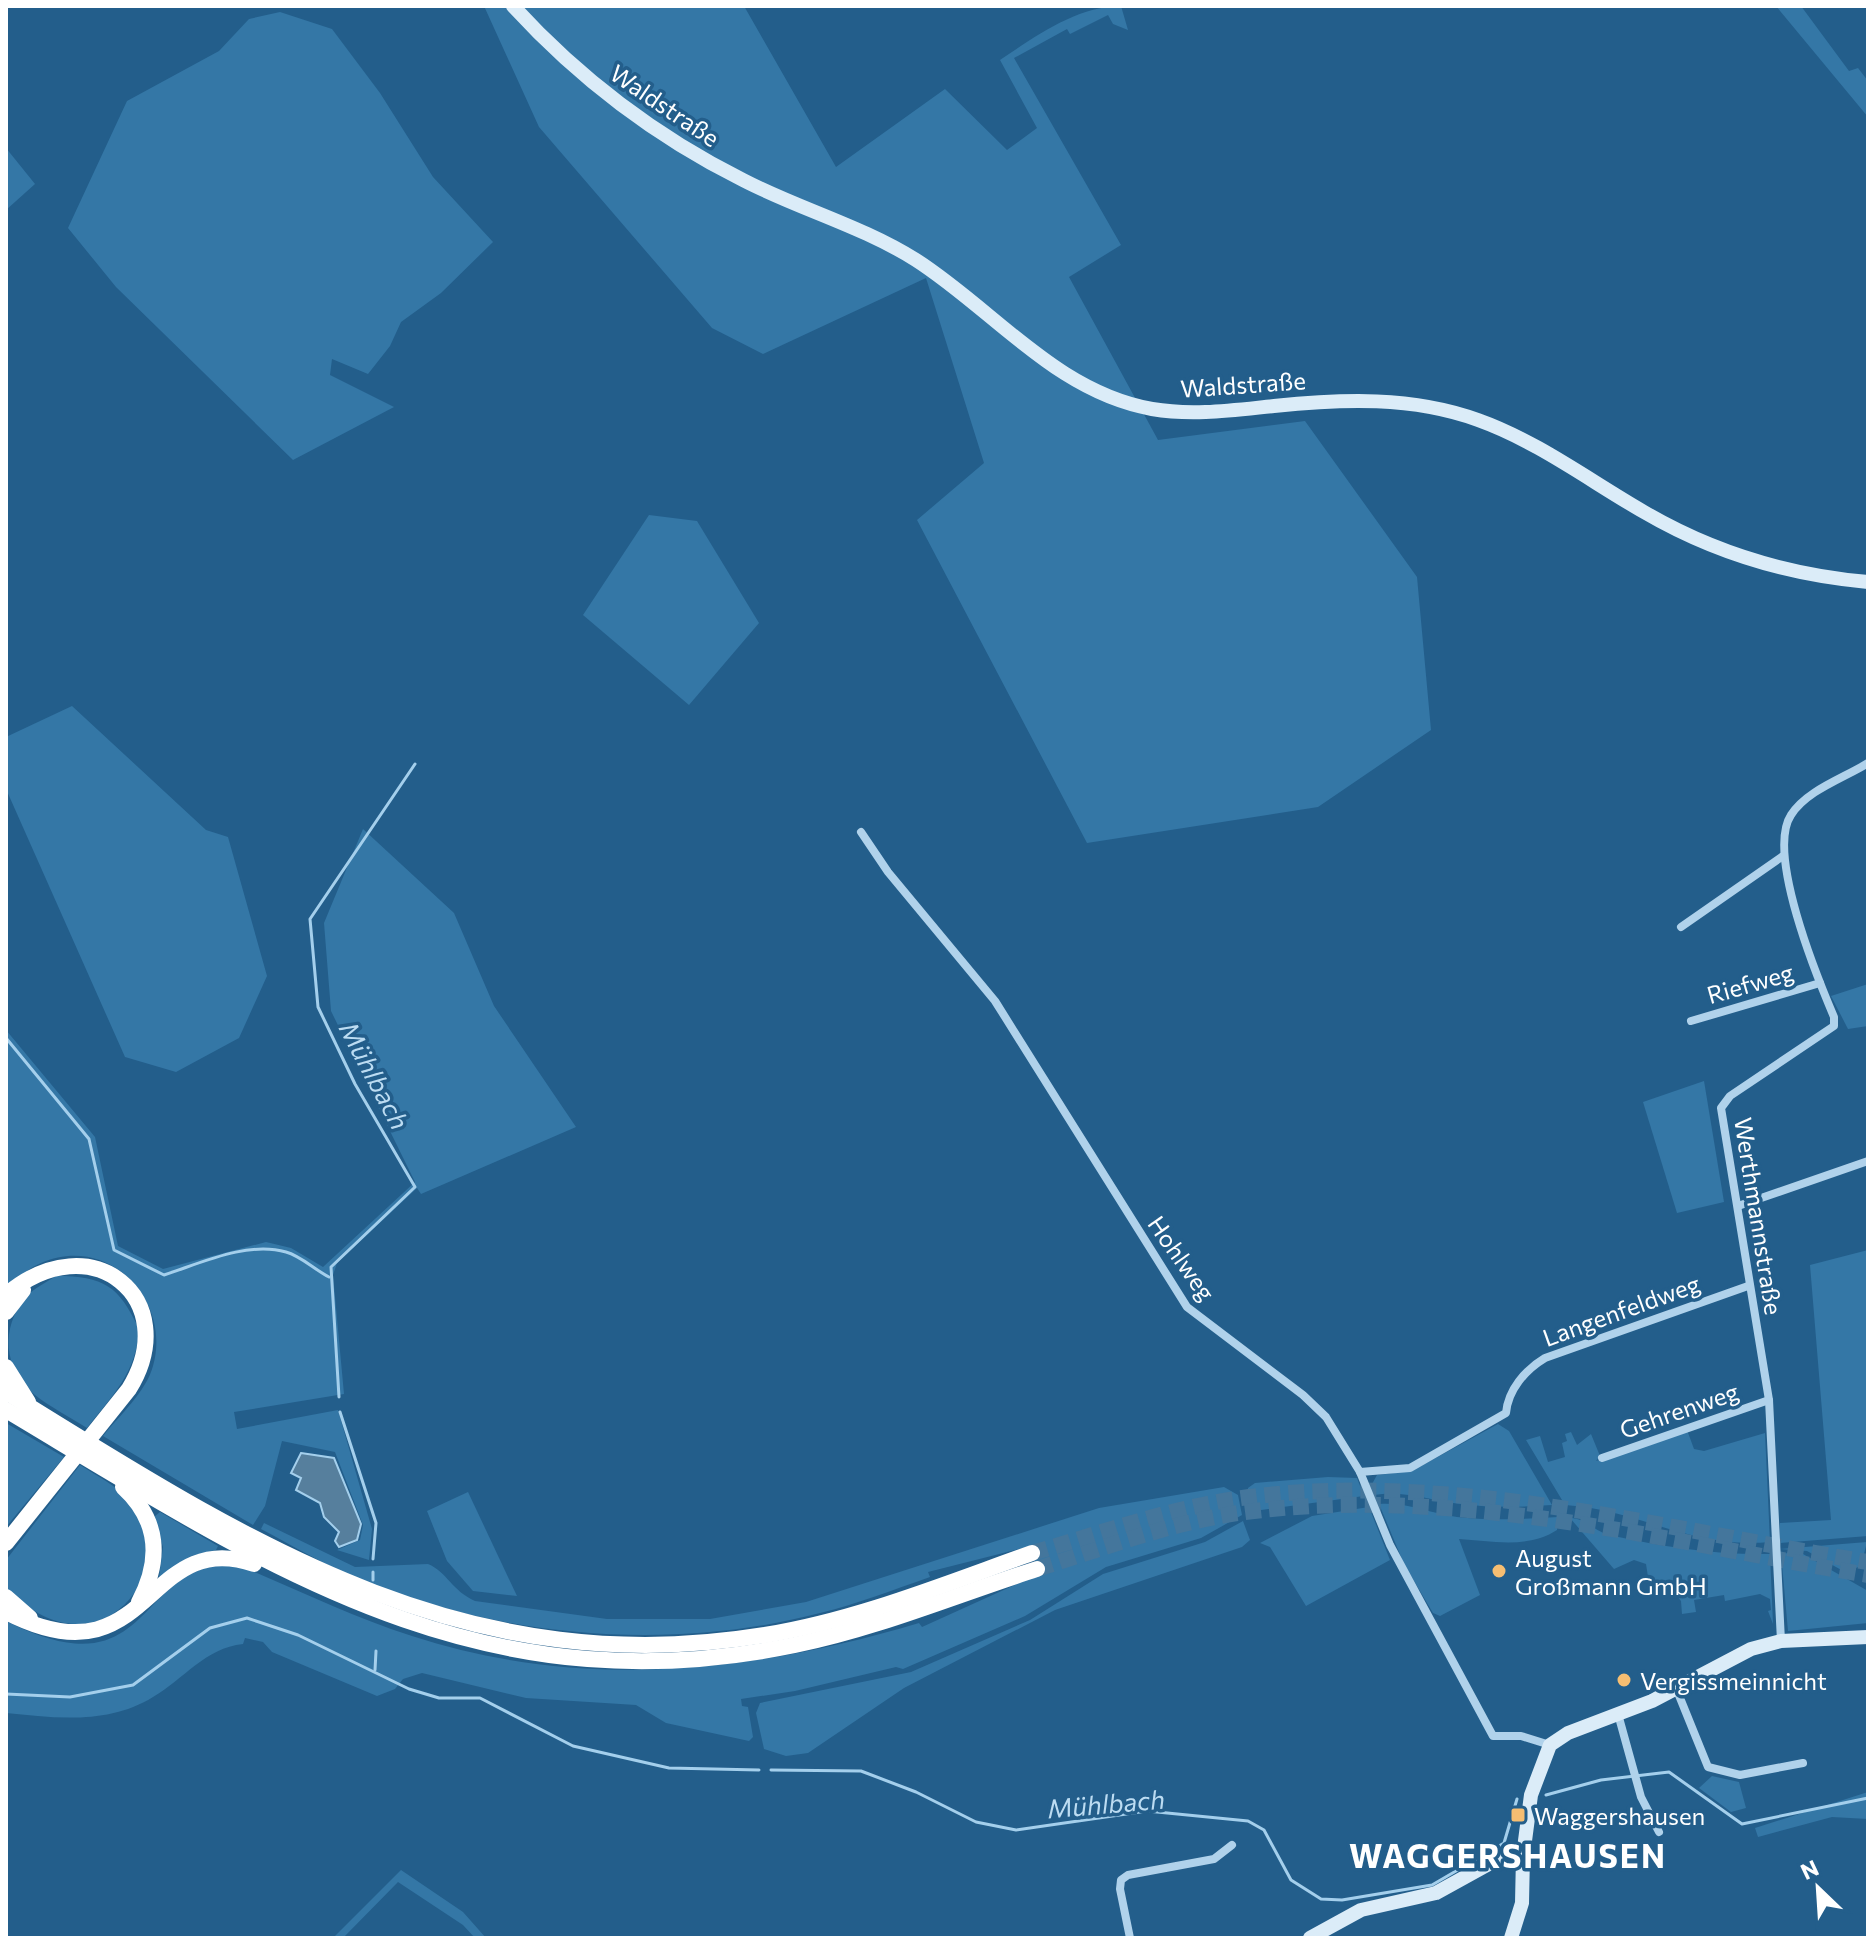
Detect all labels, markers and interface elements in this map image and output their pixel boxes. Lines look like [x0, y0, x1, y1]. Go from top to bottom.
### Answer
street label: Waldstraße [605, 58, 725, 152]
street label: Waldstraße [1179, 365, 1307, 403]
street label: Riefweg [1703, 957, 1797, 1009]
water label: Mühlbach [334, 1016, 416, 1134]
street label: Werthmannstraße [1729, 1115, 1789, 1317]
street label: Hohlweg [1142, 1210, 1222, 1306]
street label: Langenfeldweg [1538, 1268, 1704, 1352]
street label: Gehrenweg [1616, 1376, 1742, 1444]
place label: August Großmann GmbH [1515, 1543, 1707, 1600]
marker: August Großmann GmbH [1490, 1562, 1508, 1580]
place label: Vergissmeinnicht [1640, 1666, 1827, 1695]
marker: Vergissmeinnicht [1615, 1671, 1633, 1689]
water label: Mühlbach [1046, 1782, 1166, 1824]
place label: Waggershausen [1534, 1801, 1705, 1830]
marker: Waggershausen [1509, 1806, 1527, 1824]
district label: WAGGERSHAUSEN [1349, 1835, 1667, 1875]
north arrow [1778, 1848, 1858, 1928]
text: N [1796, 1854, 1823, 1885]

